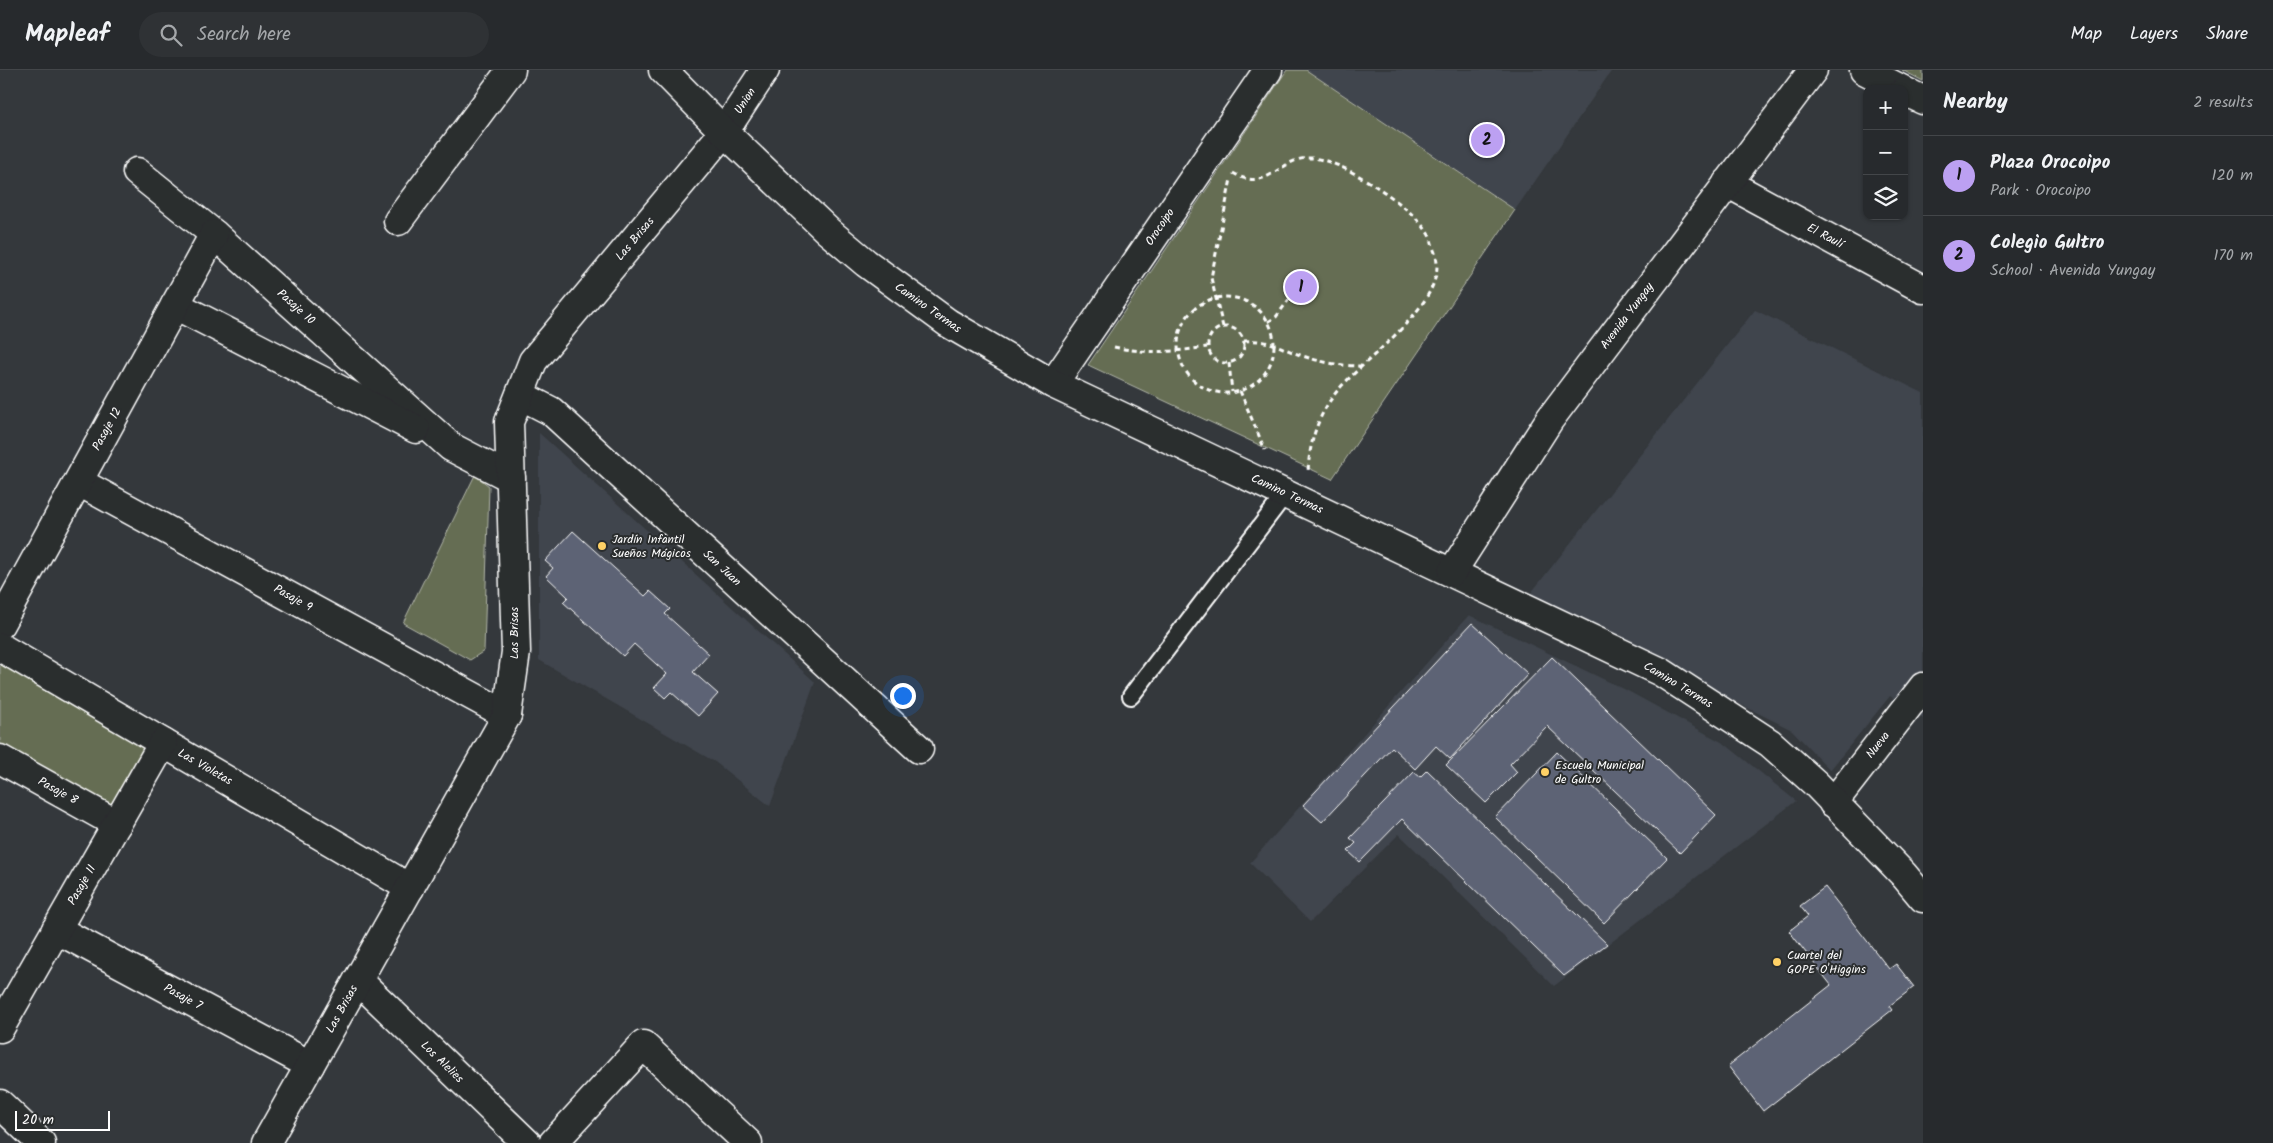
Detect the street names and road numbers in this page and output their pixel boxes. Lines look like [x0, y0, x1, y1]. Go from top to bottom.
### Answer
street label: Union [729, 84, 761, 118]
street label: Orocoipo [1140, 204, 1180, 250]
street label: Las Brisas [611, 213, 659, 265]
street label: El Raulí [1803, 218, 1849, 255]
street label: Camino Termas [891, 278, 965, 338]
street label: Avenida Yungay [1596, 278, 1659, 353]
street label: Pasaje 10 [273, 285, 319, 329]
street label: Pasaje 12 [87, 404, 127, 454]
street label: Camino Termas [1248, 469, 1326, 519]
street label: San Juan [698, 545, 746, 591]
street label: Pasaje 9 [270, 580, 316, 617]
street label: Las Brisas [505, 607, 524, 659]
street label: Camino Termas [1640, 657, 1716, 713]
street label: Nueva [1861, 727, 1895, 763]
street label: Las Violetas [174, 744, 236, 790]
street label: Pasaje 8 [34, 772, 82, 810]
street label: Pasaje 11 [63, 861, 101, 909]
street label: Pasaje 7 [160, 979, 206, 1015]
street label: Las Brisas [321, 981, 363, 1037]
street label: Los Alelies [416, 1036, 468, 1088]

